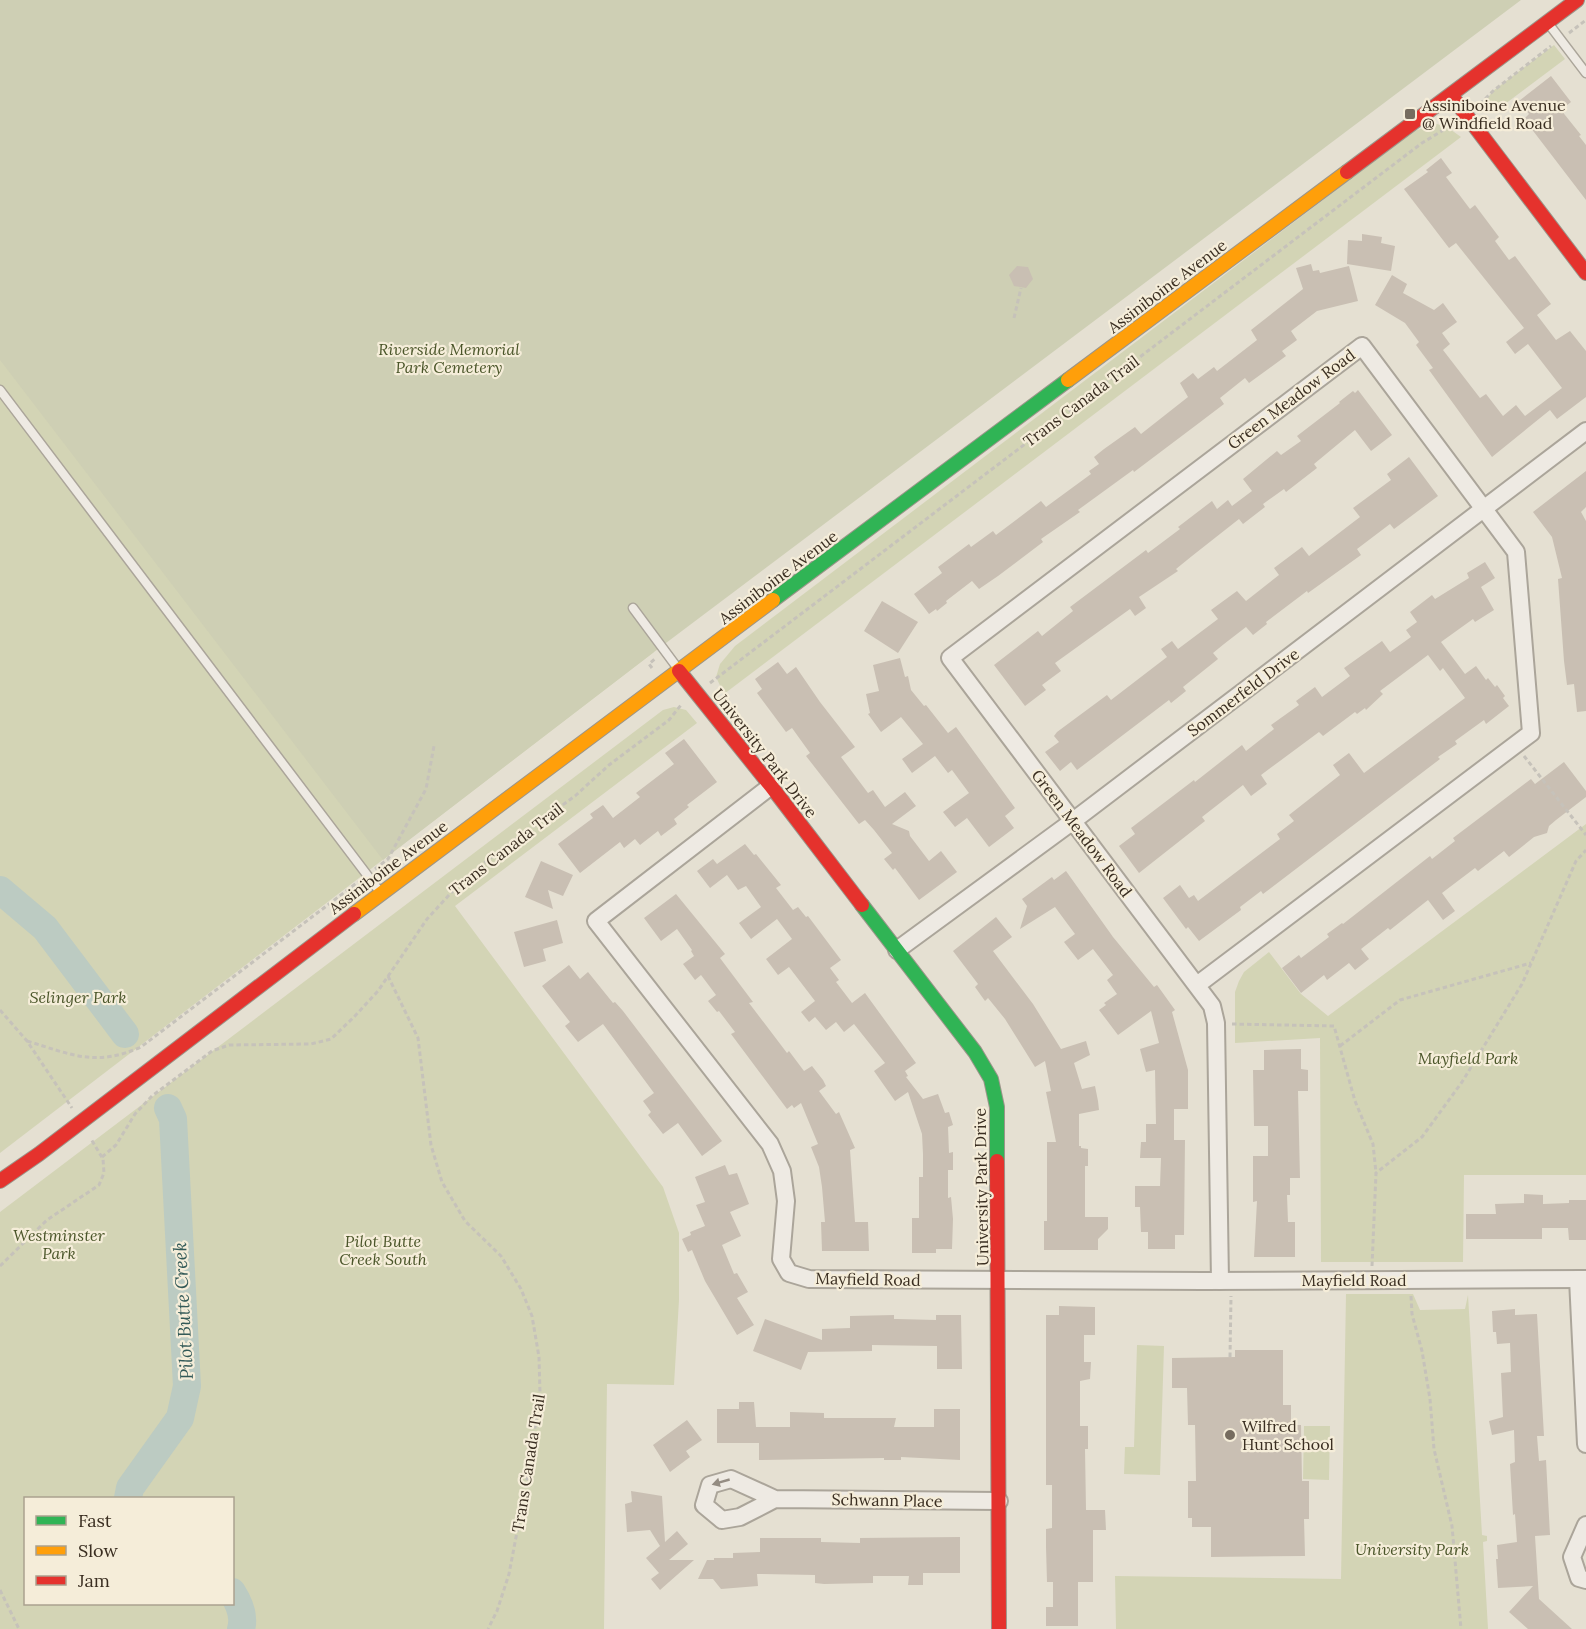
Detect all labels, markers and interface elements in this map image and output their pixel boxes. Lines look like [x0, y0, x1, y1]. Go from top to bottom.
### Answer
place label: Assiniboine Avenue @ Windfield Road [1421, 95, 1566, 133]
marker: Assiniboine Avenue @ Windfield Road [1403, 107, 1417, 121]
street label: Assiniboine Avenue [1103, 235, 1231, 338]
park label: Riverside Memorial Park Cemetery [378, 339, 520, 377]
street label: Green Meadow Road [1223, 344, 1359, 453]
street label: Trans Canada Trail [1019, 351, 1143, 451]
street label: Assiniboine Avenue [714, 526, 842, 629]
street label: Sommerfeld Drive [1183, 643, 1303, 741]
street label: University Park Drive [708, 684, 822, 822]
street label: Green Meadow Road [1028, 765, 1137, 901]
street label: Trans Canada Trail [445, 798, 567, 900]
street label: Assiniboine Avenue [324, 816, 452, 919]
park label: Selinger Park [29, 987, 127, 1007]
park label: Mayfield Park [1418, 1048, 1518, 1068]
street label: University Park Drive [970, 1107, 992, 1266]
park label: Westminster Park [13, 1225, 106, 1263]
park label: Pilot Butte Creek South [339, 1231, 427, 1269]
water label: Pilot Butte Creek [168, 1242, 198, 1380]
street label: Mayfield Road [815, 1268, 921, 1290]
street label: Mayfield Road [1301, 1270, 1407, 1290]
street label: Trans Canada Trail [507, 1392, 549, 1534]
place label: Wilfred Hunt School [1242, 1416, 1334, 1454]
marker: Wilfred Hunt School [1223, 1428, 1237, 1442]
one-way arrow [712, 1478, 730, 1487]
street label: Schwann Place [831, 1489, 943, 1511]
legend [24, 1497, 234, 1605]
text: Fast [78, 1509, 112, 1532]
text: Slow [78, 1539, 118, 1562]
park label: University Park [1355, 1539, 1469, 1559]
text: Jam [77, 1569, 110, 1592]

